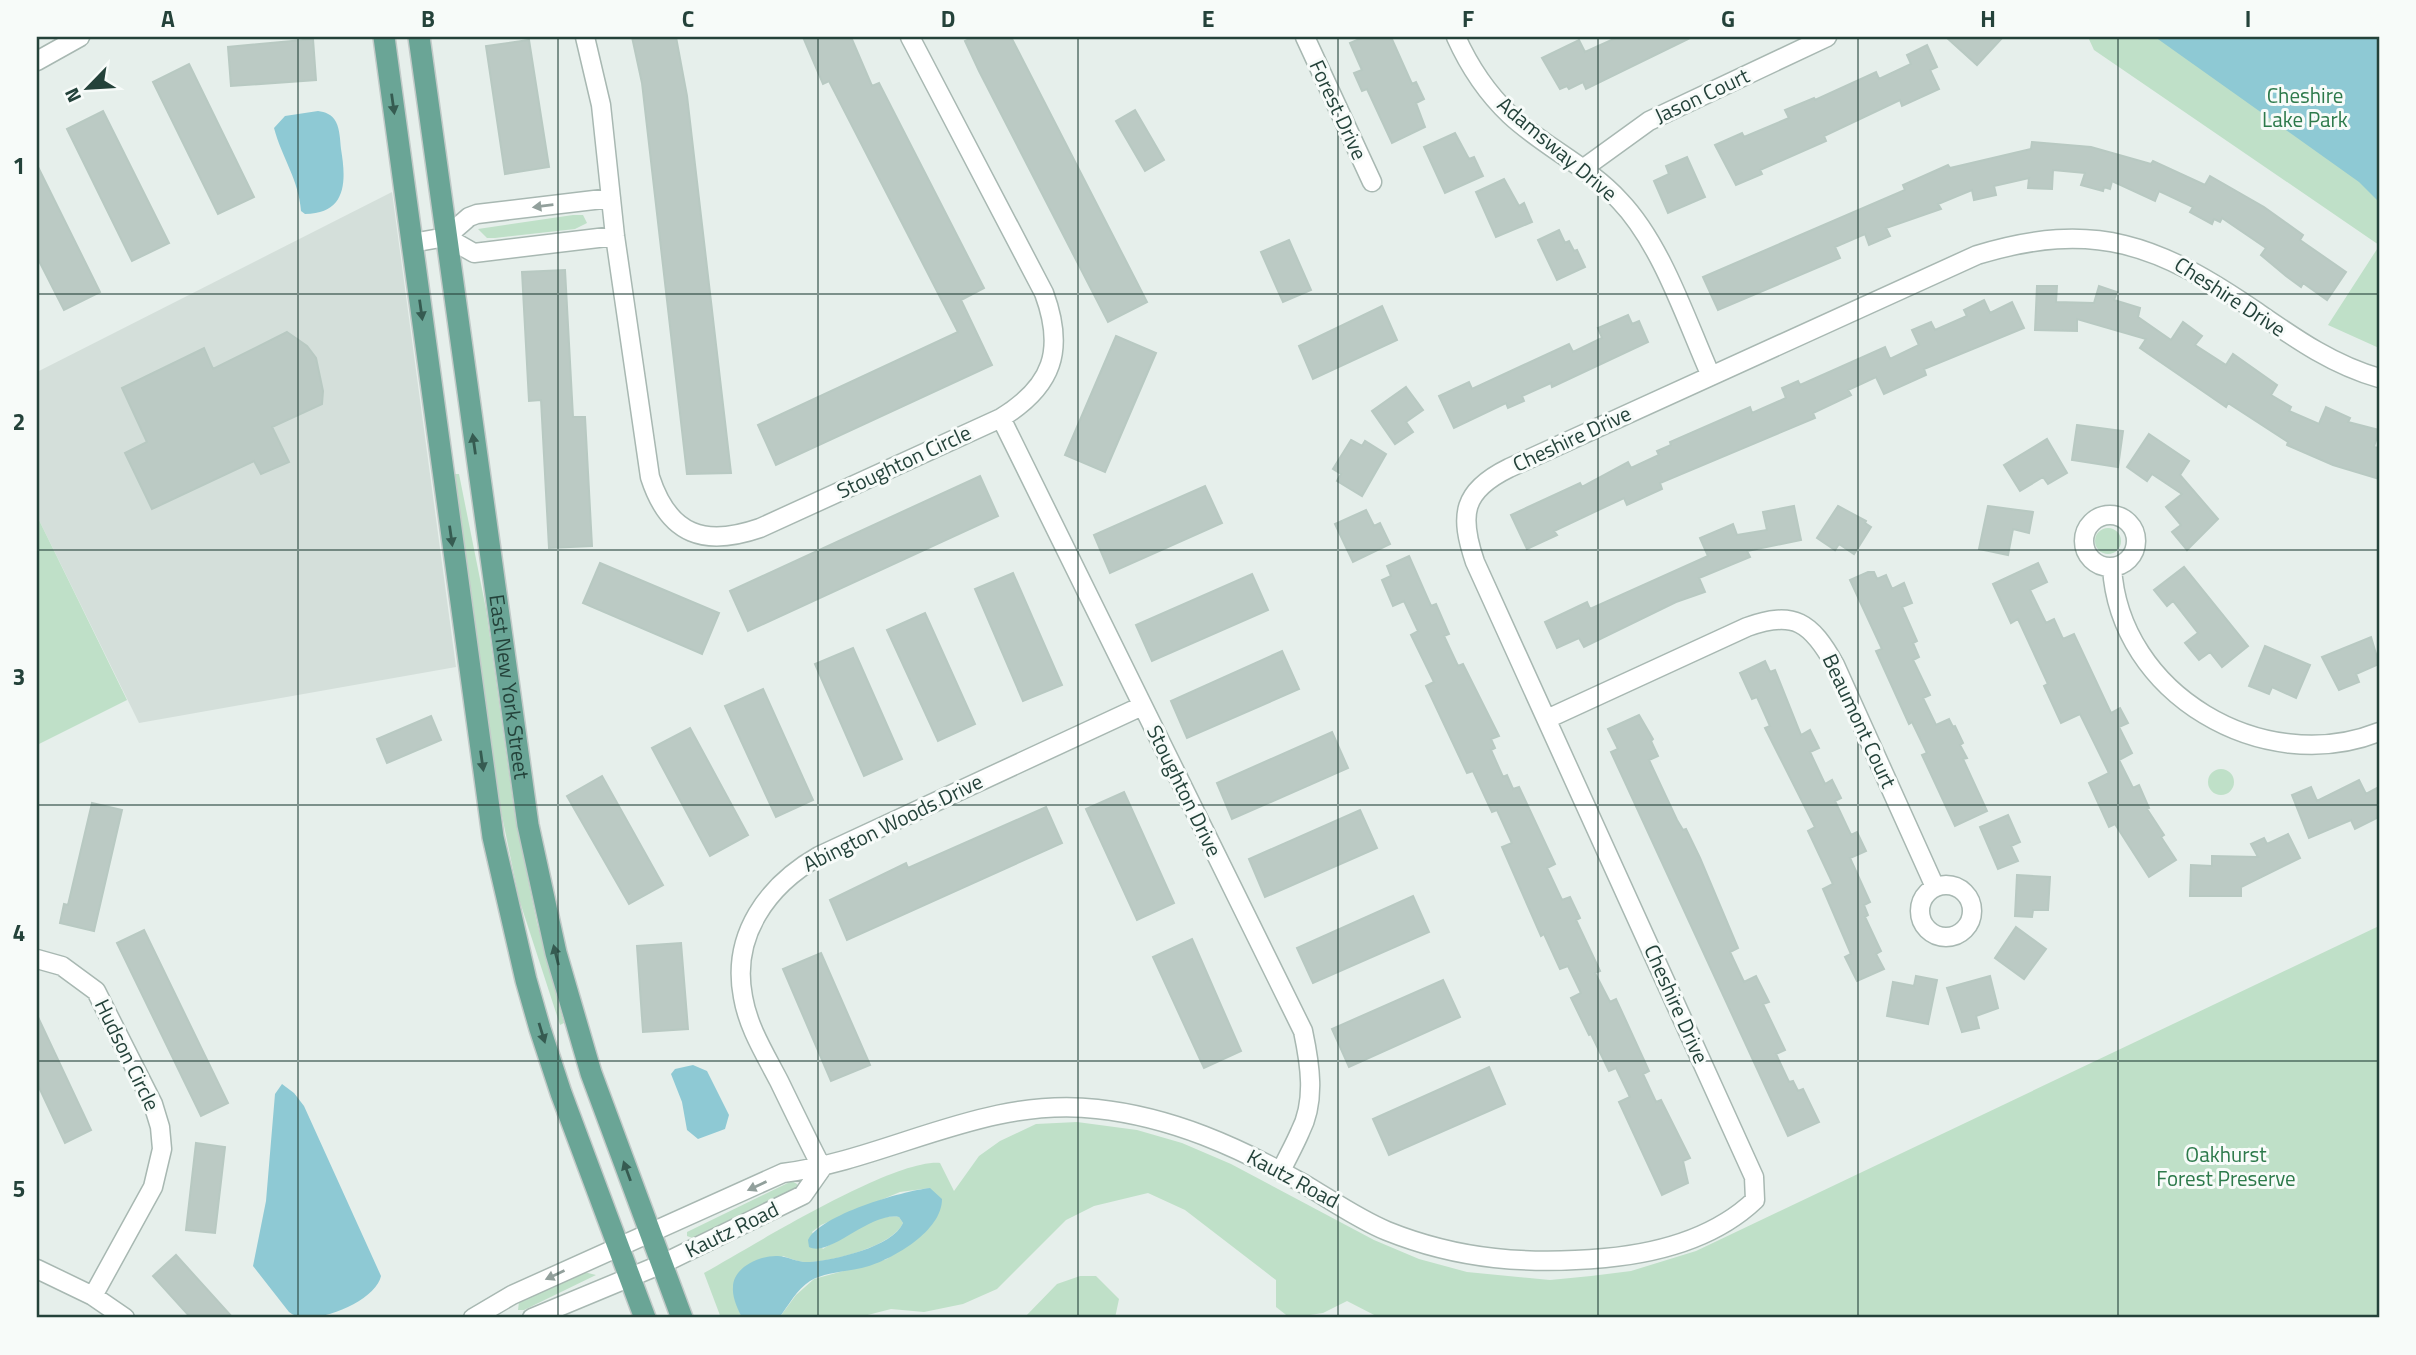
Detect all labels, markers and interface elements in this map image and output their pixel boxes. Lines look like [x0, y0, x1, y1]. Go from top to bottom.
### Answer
text: A [161, 1, 175, 36]
text: B [421, 1, 435, 36]
text: C [682, 1, 694, 36]
text: D [941, 1, 955, 36]
text: E [1202, 1, 1214, 36]
text: F [1462, 1, 1474, 36]
text: G [1721, 1, 1735, 36]
text: H [1980, 1, 1996, 36]
text: I [2245, 1, 2251, 36]
north arrow [52, 52, 122, 122]
street label: Forest Drive [1302, 54, 1376, 165]
street label: Jason Court [1649, 59, 1755, 131]
park label: Cheshire Lake Park [2262, 79, 2348, 135]
text: N [56, 83, 88, 107]
street label: Adamsway Drive [1491, 88, 1625, 208]
one-way arrow [388, 93, 399, 115]
text: 1 [13, 148, 25, 183]
one-way arrow [532, 201, 554, 212]
street label: Cheshire Drive [2169, 248, 2293, 344]
one-way arrow [416, 299, 427, 321]
street label: Cheshire Drive [1507, 397, 1636, 479]
text: 2 [13, 404, 25, 439]
street label: Stoughton Circle [831, 416, 976, 506]
one-way arrow [469, 432, 480, 454]
one-way arrow [446, 525, 457, 547]
street label: East New York Street [481, 592, 539, 782]
street label: Beaumont Court [1815, 648, 1905, 794]
text: 3 [13, 659, 25, 694]
street label: Stoughton Drive [1139, 719, 1231, 862]
one-way arrow [477, 750, 488, 772]
street label: Abington Woods Drive [797, 765, 988, 880]
text: 4 [13, 915, 25, 950]
street label: Cheshire Drive [1636, 939, 1717, 1068]
one-way arrow [551, 944, 561, 965]
street label: Hudson Circle [87, 993, 169, 1116]
one-way arrow [537, 1023, 547, 1044]
park label: Oakhurst Forest Preserve [2156, 1138, 2296, 1194]
street label: Kautz Road [1242, 1140, 1345, 1216]
one-way arrow [621, 1160, 632, 1181]
text: 5 [13, 1171, 25, 1206]
one-way arrow [747, 1180, 767, 1191]
street label: Kautz Road [679, 1193, 784, 1266]
one-way arrow [545, 1270, 566, 1281]

